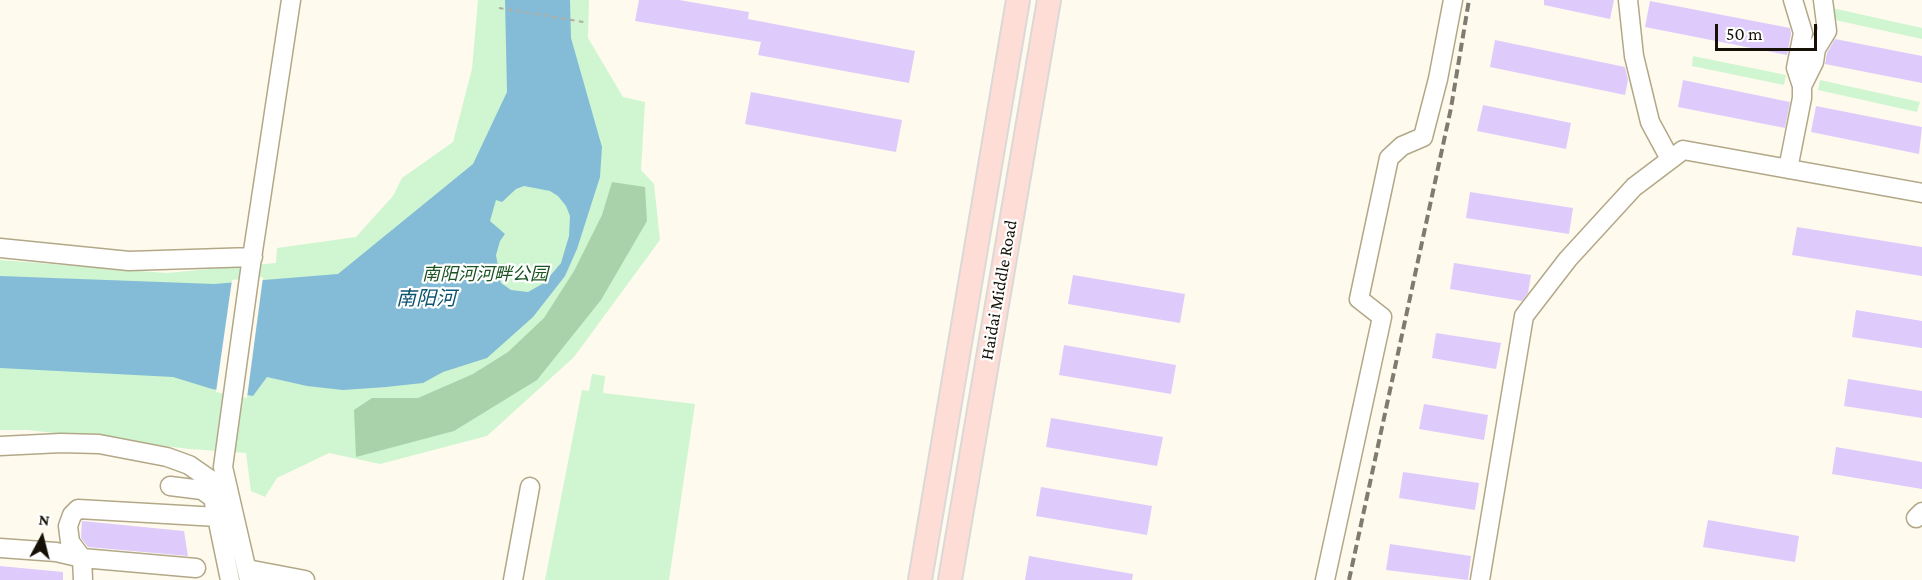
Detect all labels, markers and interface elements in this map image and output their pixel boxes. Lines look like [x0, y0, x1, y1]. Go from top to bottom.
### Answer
scale bar [1718, 12, 1820, 50]
text: 50 m [1726, 24, 1763, 44]
street label: Haidai Middle Road [976, 218, 1022, 362]
park label: 南阳河河畔公园 [422, 263, 548, 285]
water label: 南阳河 [396, 287, 456, 311]
north arrow [12, 508, 72, 568]
text: N [38, 511, 51, 529]

